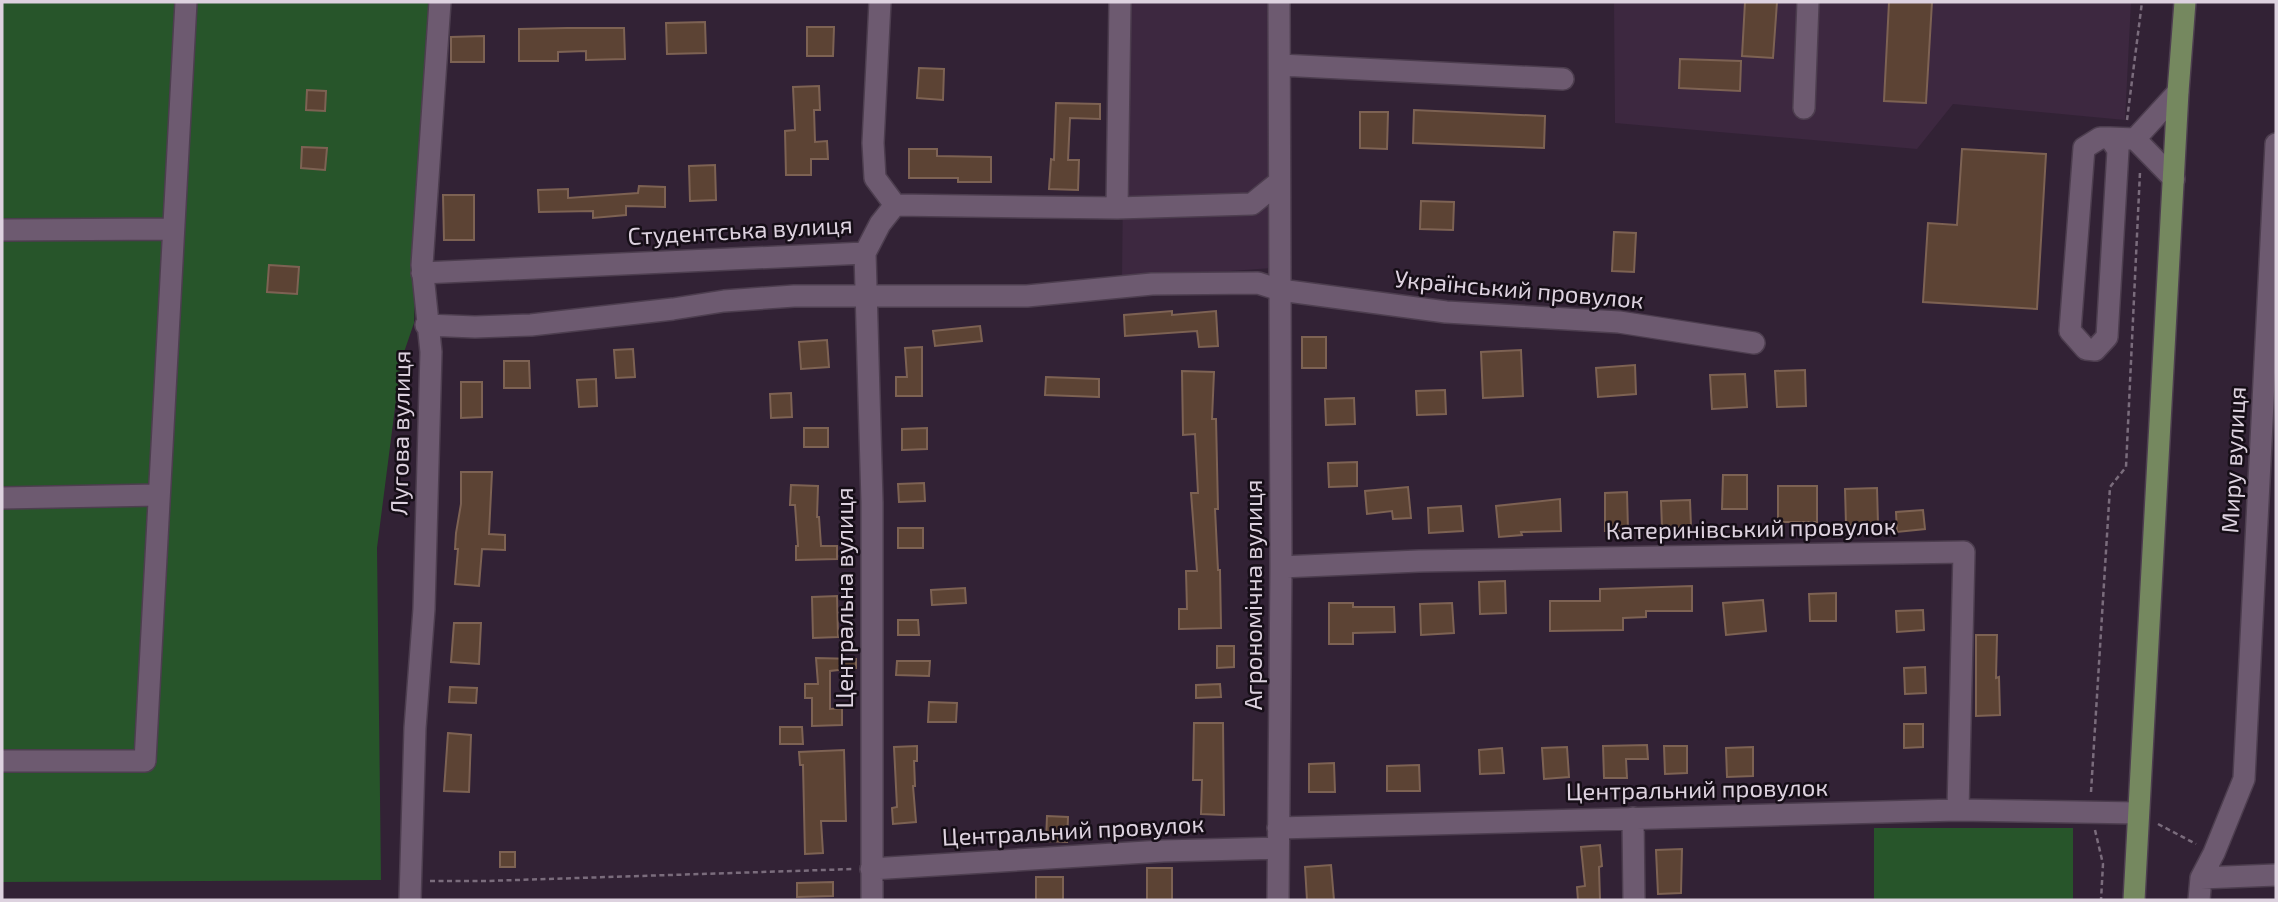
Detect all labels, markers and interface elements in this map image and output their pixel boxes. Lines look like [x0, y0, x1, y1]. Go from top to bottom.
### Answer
street label: Студентська вулиця [627, 209, 853, 251]
street label: Український провулок [1393, 263, 1645, 315]
street label: Лугова вулиця [384, 350, 416, 516]
street label: Миру вулиця [2214, 386, 2252, 534]
street label: Агрономічна вулиця [1238, 480, 1268, 710]
street label: Центральна вулиця [829, 488, 859, 708]
street label: Катеринівський провулок [1605, 510, 1897, 546]
street label: Центральний провулок [1565, 772, 1829, 806]
street label: Центральний провулок [941, 808, 1205, 852]

